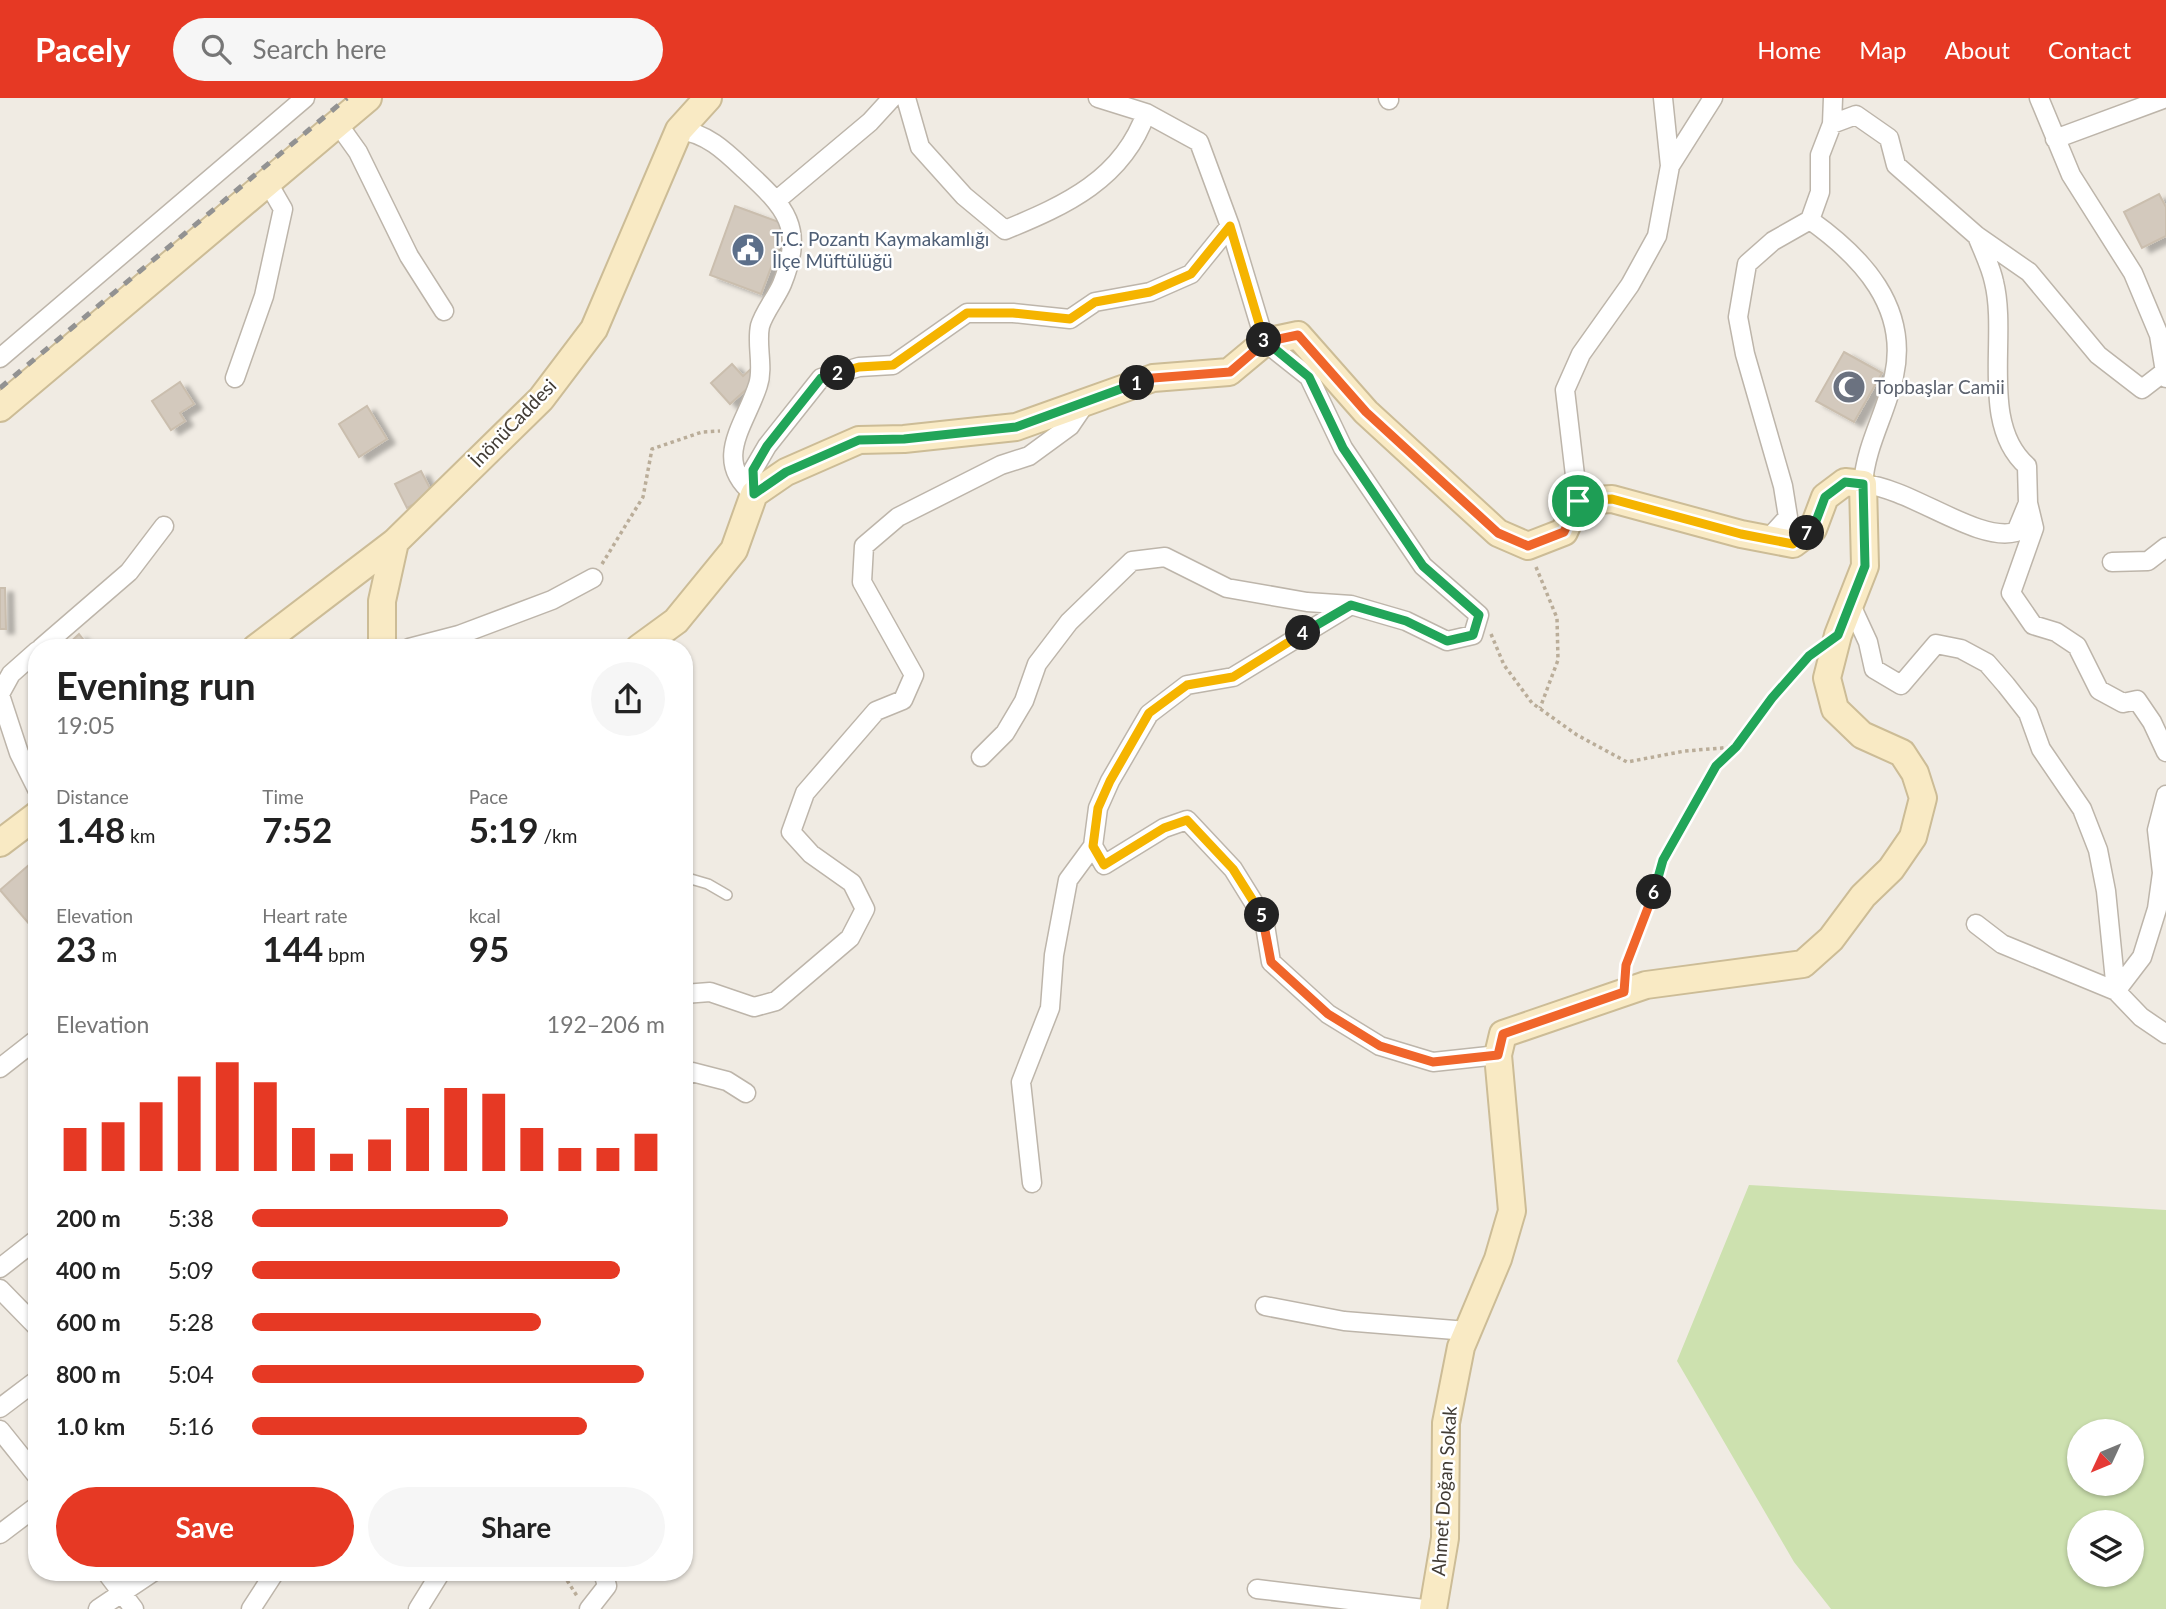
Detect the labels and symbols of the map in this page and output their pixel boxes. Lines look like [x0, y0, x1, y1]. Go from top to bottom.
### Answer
place label: T.C. Pozantı Kaymakamlığı İlçe Müftülüğü [772, 227, 989, 272]
public building icon: T.C. Pozantı Kaymakamlığı İlçe Müftülüğü [729, 231, 767, 269]
pin: 3 [1246, 322, 1282, 358]
pin: 2 [820, 356, 856, 390]
pin: 1 [1120, 366, 1154, 400]
mosque icon: Topbaşlar Camii [1830, 368, 1868, 406]
street label: İnönüCaddesi [465, 374, 560, 472]
place label: Topbaşlar Camii [1874, 375, 2005, 398]
pin [1548, 471, 1608, 531]
pin: 7 [1790, 516, 1825, 550]
pin: 4 [1286, 616, 1320, 650]
pin: 6 [1636, 874, 1672, 910]
pin: 5 [1244, 898, 1280, 932]
street label: Ahmet Doğan Sokak [1426, 1405, 1461, 1577]
north arrow [2067, 1419, 2144, 1496]

